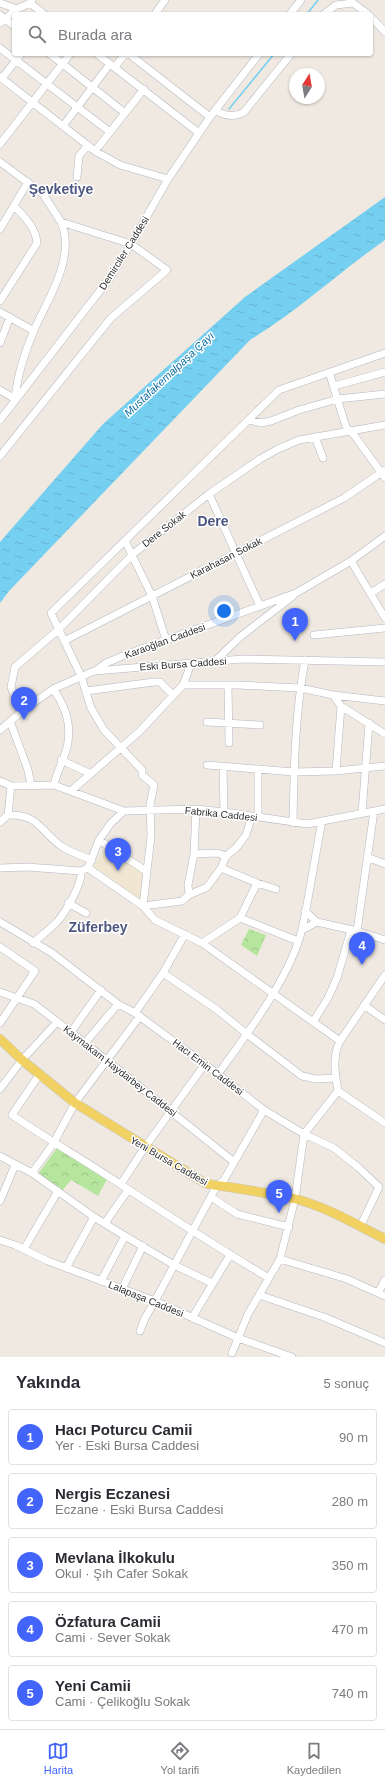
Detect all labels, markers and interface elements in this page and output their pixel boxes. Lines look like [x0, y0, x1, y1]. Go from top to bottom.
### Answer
search box [12, 12, 373, 56]
icon: search [26, 23, 48, 45]
text: Burada ara [58, 26, 132, 43]
north arrow [289, 68, 325, 104]
district label: Şevketiye [29, 181, 94, 197]
street label: Demirciler Caddesi [97, 214, 151, 292]
water label: Mustafakemalpaşa Çayı [122, 329, 216, 419]
street label: Dere Sokak [140, 508, 189, 549]
district label: Dere [197, 513, 229, 529]
street label: Karahasan Sokak [188, 535, 265, 581]
your location [214, 601, 234, 621]
pin: 1 [282, 608, 308, 641]
street label: Karaoğlan Caddesi [123, 621, 207, 661]
street label: Eski Bursa Caddesi [139, 655, 227, 673]
pin: 2 [11, 687, 37, 720]
street label: Fabrika Caddesi [184, 805, 258, 823]
pin: 3 [105, 838, 131, 871]
district label: Züferbey [68, 919, 128, 935]
pin: 4 [349, 932, 375, 965]
street label: Kaymakam Haydarbey Caddesi [61, 1023, 179, 1119]
street label: Hacı Emin Caddesi [171, 1037, 245, 1097]
street label: Yeni Bursa Caddesi [128, 1134, 210, 1188]
pin: 5 [266, 1180, 292, 1213]
street label: Lalapaşa Caddesi [107, 1279, 185, 1319]
text: Yakında [16, 1373, 80, 1392]
text: 5 sonuç [323, 1376, 369, 1391]
text: Hacı Poturcu Camii [55, 1421, 193, 1438]
text: 1 [26, 1430, 34, 1445]
text: 90 m [339, 1430, 368, 1445]
text: Yer · Eski Bursa Caddesi [55, 1438, 199, 1453]
text: Nergis Eczanesi [55, 1485, 170, 1502]
text: 2 [26, 1494, 34, 1509]
text: 280 m [332, 1494, 368, 1509]
text: Eczane · Eski Bursa Caddesi [55, 1502, 223, 1517]
text: Mevlana İlkokulu [55, 1549, 175, 1566]
text: 3 [26, 1558, 34, 1573]
text: 350 m [332, 1558, 368, 1573]
text: Okul · Şıh Cafer Sokak [55, 1566, 188, 1581]
text: Özfatura Camii [55, 1613, 161, 1630]
text: 4 [26, 1622, 34, 1637]
text: 470 m [332, 1622, 368, 1637]
text: Cami · Sever Sokak [55, 1630, 171, 1645]
text: Yeni Camii [55, 1677, 131, 1694]
text: 5 [26, 1686, 34, 1701]
text: 740 m [332, 1686, 368, 1701]
text: Cami · Çelikoğlu Sokak [55, 1694, 190, 1709]
tab: Harita [44, 1740, 73, 1776]
tab: Yol tarifi [161, 1740, 199, 1776]
tab: Kaydedilen [287, 1740, 341, 1776]

